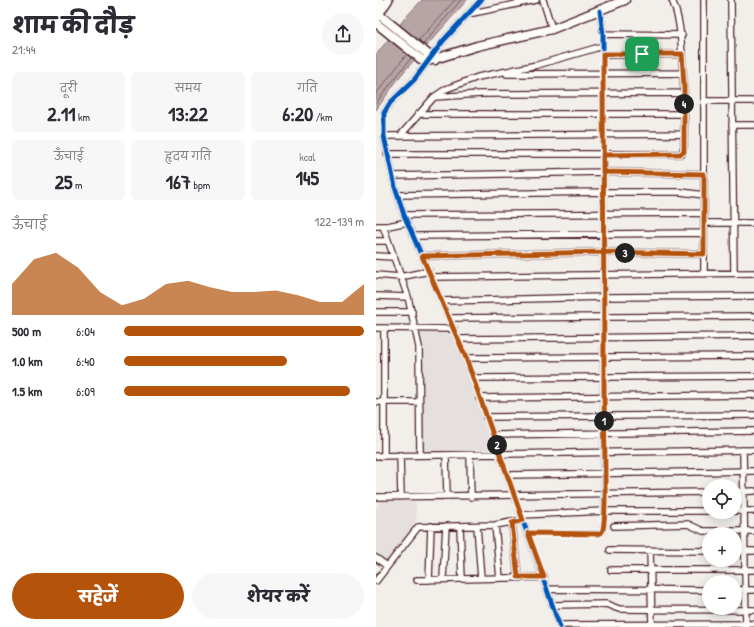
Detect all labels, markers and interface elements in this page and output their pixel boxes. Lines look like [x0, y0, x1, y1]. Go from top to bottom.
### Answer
text: शाम की दौड़ [12, 10, 134, 40]
button: share [322, 13, 364, 55]
pin [625, 37, 659, 71]
text: 21:44 [12, 40, 36, 58]
icon: arrive [631, 43, 653, 65]
text: दूरी [60, 81, 77, 95]
text: समय [175, 81, 201, 95]
text: गति [297, 81, 317, 95]
pin: 4 [674, 94, 694, 114]
text: 4 [682, 97, 686, 111]
text: 2.11 [47, 100, 75, 127]
text: 13:22 [168, 100, 208, 127]
text: 6:20 [282, 100, 313, 127]
text: km [75, 110, 90, 124]
text: /km [313, 110, 332, 124]
text: ऊँचाई [54, 149, 83, 163]
text: हृदय गति [165, 149, 211, 163]
text: kcal [299, 150, 315, 164]
text: 145 [296, 164, 319, 191]
text: 25 [55, 168, 73, 195]
text: 167 [166, 168, 191, 195]
text: m [73, 178, 83, 192]
text: bpm [191, 178, 210, 192]
text: 122–139 m [315, 212, 364, 230]
text: ऊँचाई [12, 215, 47, 233]
pin: 3 [615, 243, 635, 263]
text: 3 [623, 246, 627, 260]
text: 500 m [12, 322, 41, 340]
text: 6:04 [76, 322, 95, 340]
text: 1.0 km [12, 352, 43, 370]
text: 6:40 [76, 352, 95, 370]
text: 1.5 km [12, 382, 42, 400]
text: 6:09 [76, 382, 95, 400]
pin: 1 [594, 411, 614, 431]
text: 1 [602, 414, 606, 428]
pin: 2 [487, 435, 507, 455]
text: 2 [494, 438, 500, 452]
map controls [702, 479, 742, 615]
button: locate [702, 479, 742, 519]
button: + [702, 527, 742, 567]
button: सहेजें [12, 573, 184, 619]
button: शेयर करें [192, 573, 364, 619]
button: − [702, 575, 742, 615]

